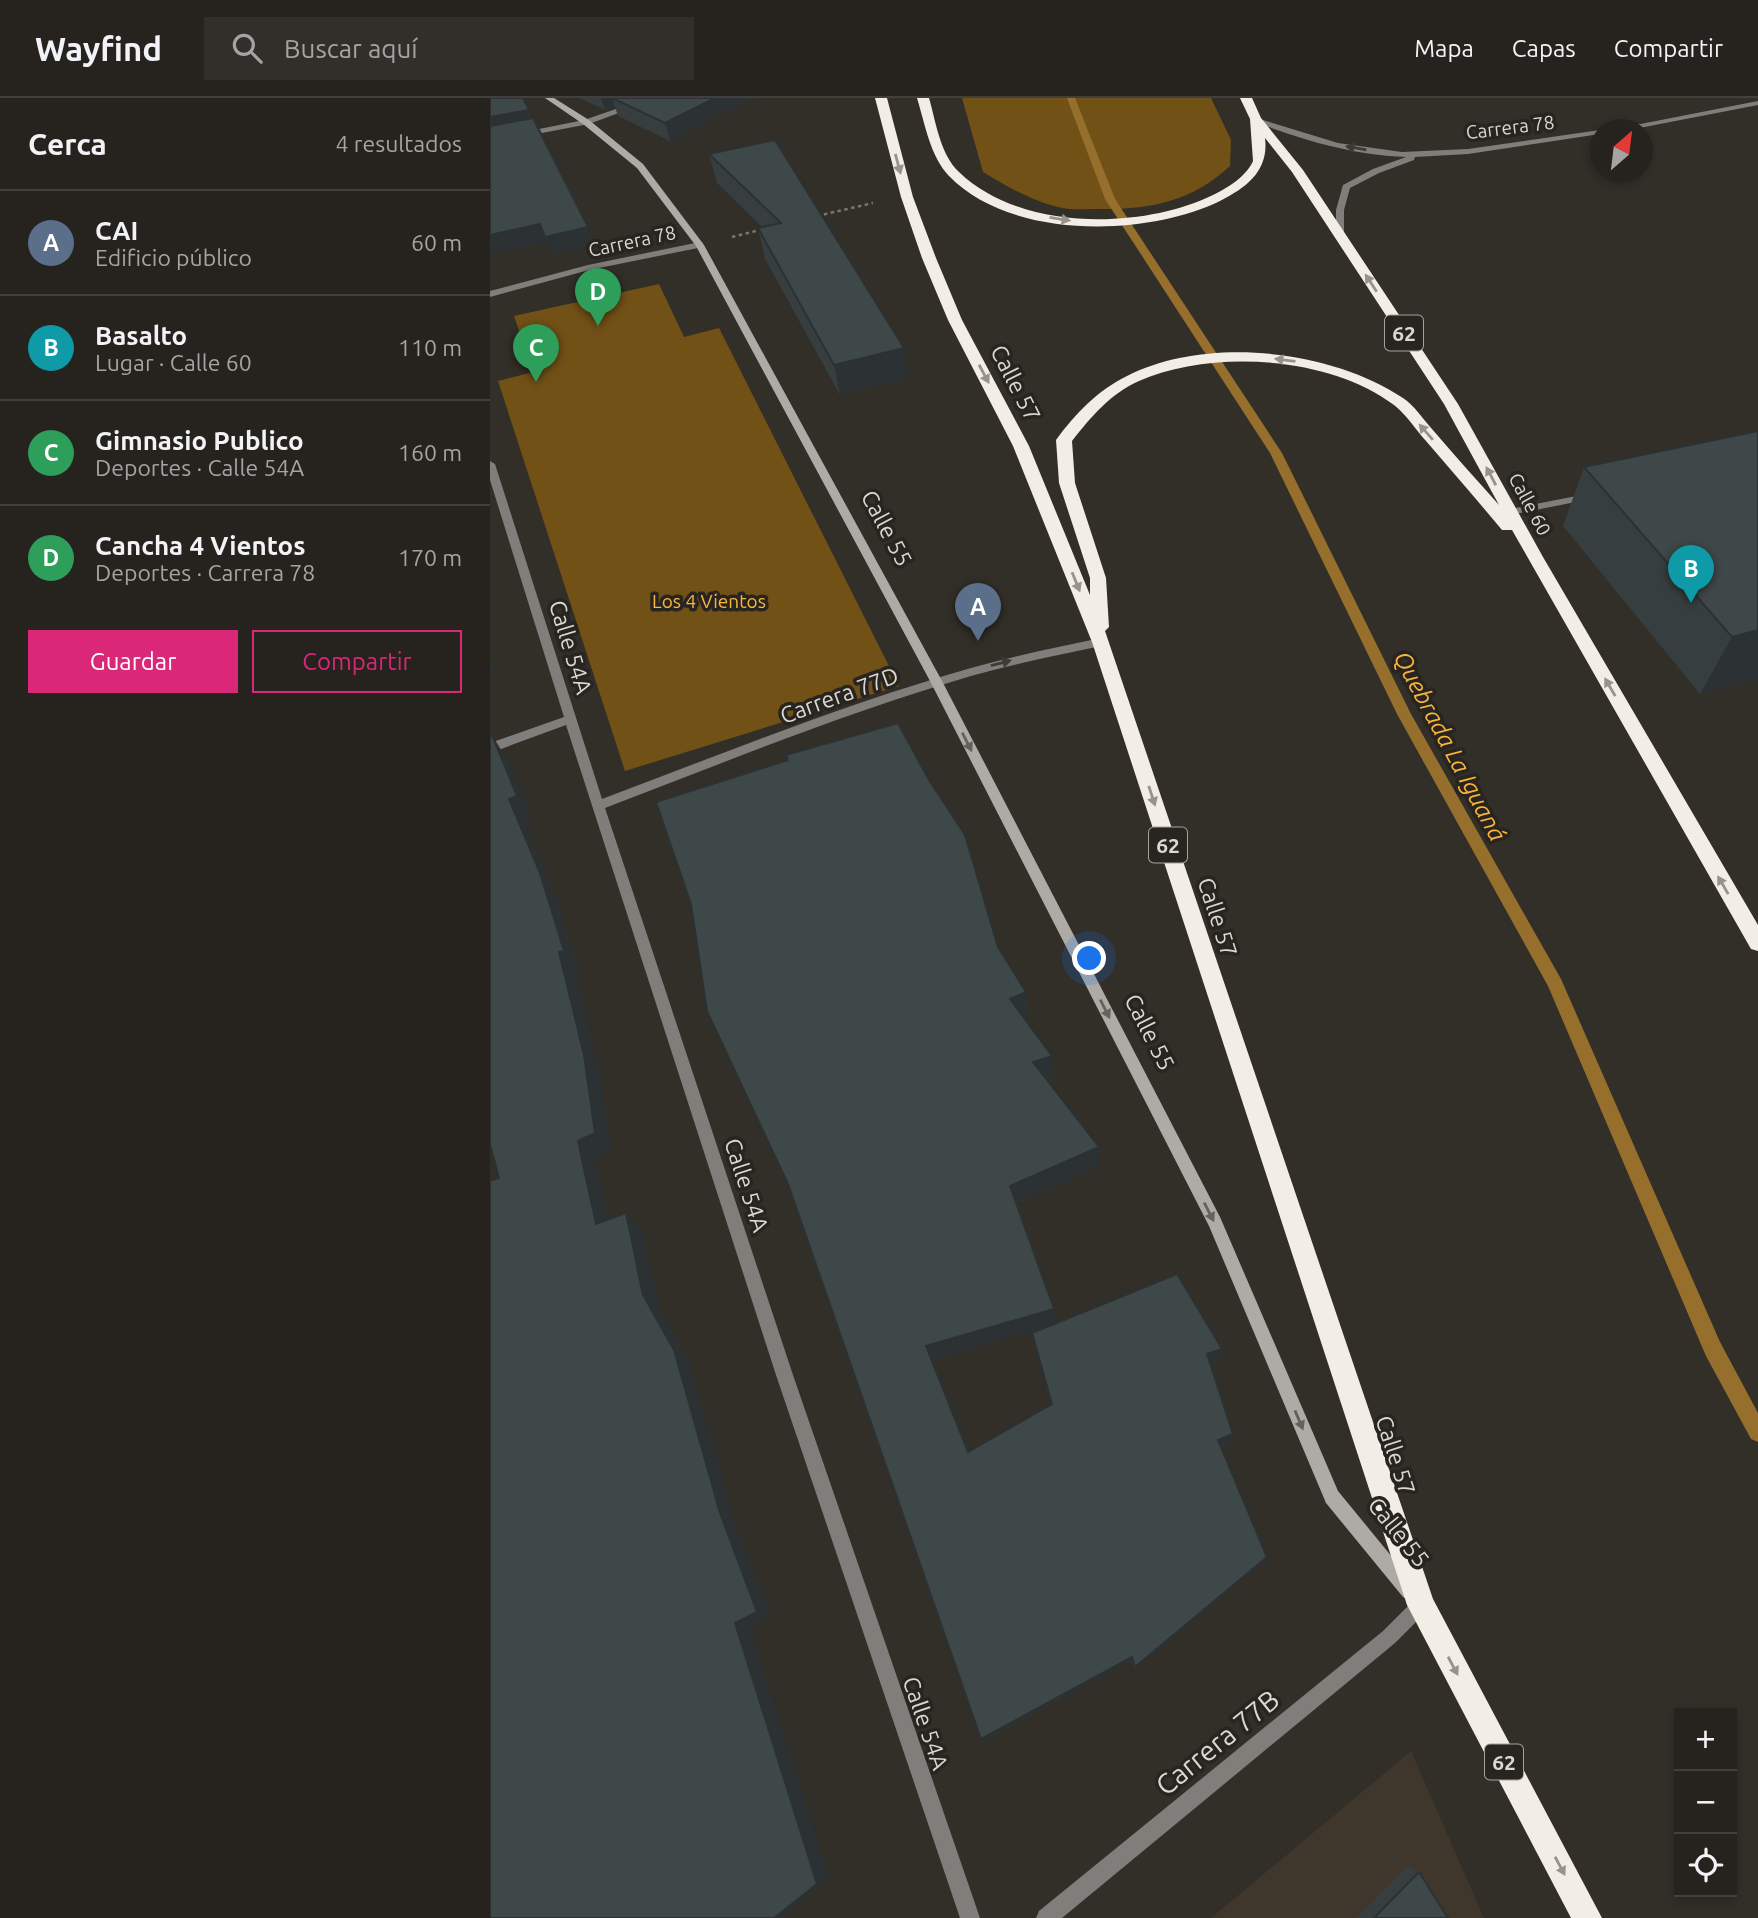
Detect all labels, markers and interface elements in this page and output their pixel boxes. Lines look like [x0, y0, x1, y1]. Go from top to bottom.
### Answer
search box [204, 17, 694, 80]
icon: search [228, 29, 266, 67]
text: Wayfind [35, 30, 162, 67]
text: Buscar aquí [284, 34, 418, 63]
text: Mapa [1414, 35, 1474, 62]
text: Capas [1512, 35, 1576, 62]
text: Compartir [1614, 35, 1723, 62]
street label: Carrera 78 [1464, 111, 1556, 143]
north arrow [1590, 119, 1653, 182]
text: Cerca [28, 127, 107, 161]
text: 4 resultados [336, 131, 462, 156]
one-way arrow [1345, 142, 1367, 153]
one-way arrow [894, 154, 904, 175]
one-way arrow [1049, 214, 1071, 225]
text: CAI [95, 216, 138, 245]
street label: Carrera 78 [586, 221, 678, 261]
text: A [43, 230, 59, 255]
text: 60 m [411, 230, 462, 255]
text: Edificio público [95, 245, 252, 270]
pin: D [575, 268, 621, 326]
one-way arrow [1364, 273, 1377, 292]
road number: 62 [1385, 316, 1423, 350]
text: Basalto [95, 321, 187, 350]
pin: C [513, 324, 559, 382]
text: B [43, 335, 59, 360]
text: 110 m [398, 335, 462, 360]
street label: Calle 57 [986, 341, 1046, 425]
text: Lugar · Calle 60 [95, 350, 252, 375]
one-way arrow [1274, 354, 1296, 365]
one-way arrow [978, 364, 990, 384]
one-way arrow [1419, 423, 1434, 440]
text: Gimnasio Publico [95, 426, 304, 455]
text: C [44, 440, 58, 465]
text: 160 m [398, 440, 462, 465]
text: Deportes · Calle 54A [95, 455, 304, 480]
one-way arrow [1485, 465, 1497, 485]
street label: Calle 60 [1504, 469, 1556, 539]
street label: Calle 55 [857, 486, 917, 570]
text: Cancha 4 Vientos [95, 531, 305, 560]
text: D [43, 545, 59, 570]
text: 170 m [398, 545, 462, 570]
pin: B [1668, 545, 1714, 603]
text: Deportes · Carrera 78 [95, 560, 315, 585]
one-way arrow [1070, 572, 1082, 592]
pin: A [955, 583, 1001, 641]
park label: Los 4 Vientos [652, 590, 766, 612]
street label: Calle 54A [545, 597, 597, 697]
button: Guardar [28, 630, 238, 693]
button: Compartir [252, 630, 462, 693]
water label: Quebrada La Iguaná [1388, 647, 1511, 846]
one-way arrow [991, 658, 1012, 668]
street label: Carrera 77D [776, 662, 902, 728]
one-way arrow [1604, 678, 1616, 697]
one-way arrow [961, 732, 972, 752]
one-way arrow [1147, 786, 1158, 807]
road number: 62 [1149, 828, 1187, 862]
street label: Calle 57 [1193, 874, 1243, 960]
one-way arrow [1717, 875, 1729, 894]
your location [1072, 941, 1106, 975]
street label: Calle 55 [1120, 990, 1180, 1074]
one-way arrow [1099, 999, 1110, 1019]
street label: Calle 54A [720, 1135, 774, 1235]
one-way arrow [1203, 1202, 1215, 1221]
one-way arrow [1294, 1410, 1305, 1431]
street label: Calle 57 [1371, 1412, 1421, 1498]
street label: Calle 55 [1364, 1492, 1434, 1572]
one-way arrow [1447, 1656, 1459, 1675]
street label: Calle 54A [898, 1673, 954, 1773]
street label: Carrera 77B [1149, 1683, 1285, 1801]
map controls [1674, 1708, 1737, 1897]
button: + [1674, 1708, 1737, 1771]
road number: 62 [1485, 1744, 1523, 1780]
button: − [1674, 1771, 1737, 1834]
button: locate [1674, 1834, 1737, 1897]
one-way arrow [1554, 1857, 1566, 1876]

